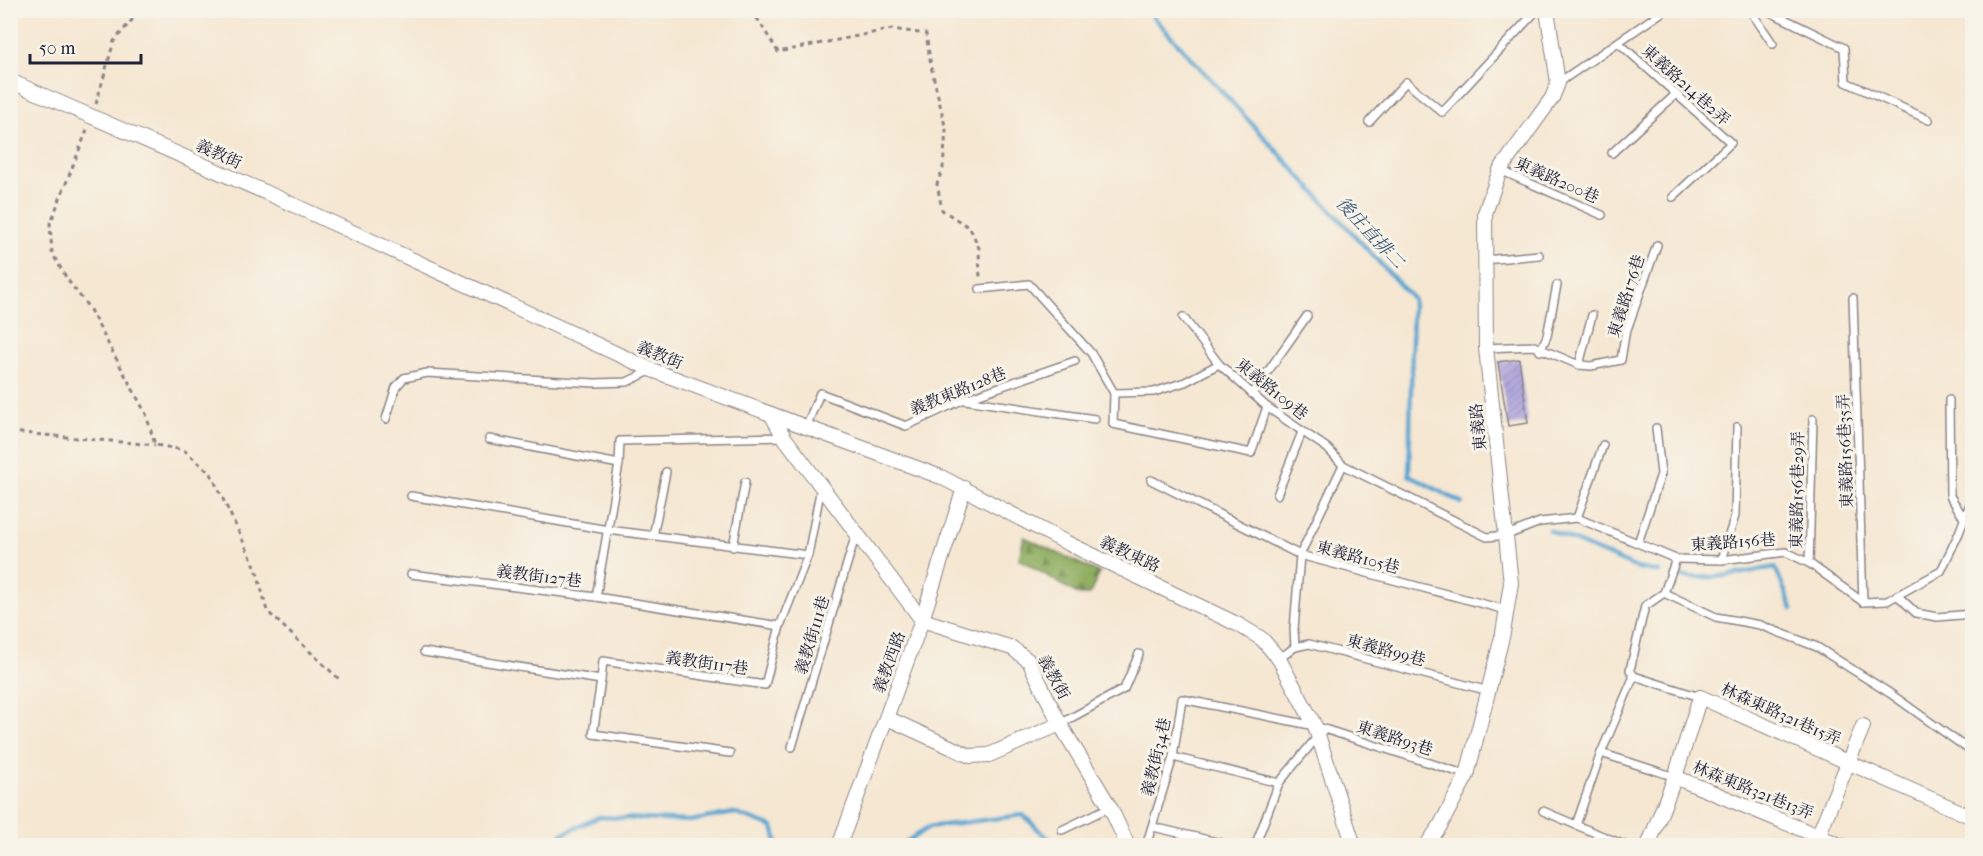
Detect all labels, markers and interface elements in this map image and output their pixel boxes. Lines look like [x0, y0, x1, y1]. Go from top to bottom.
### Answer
scale bar [30, 27, 141, 65]
text: 50 m [39, 38, 76, 59]
street label: 東義路214巷2弄 [1638, 41, 1734, 129]
street label: 義教街 [193, 136, 245, 172]
street label: 東義路200巷 [1512, 153, 1602, 207]
water label: 後庄直排二 [1332, 193, 1409, 274]
street label: 東義路176巷 [1604, 252, 1648, 340]
street label: 義教街 [634, 337, 686, 373]
street label: 東義路109巷 [1232, 354, 1312, 424]
street label: 義教東路128巷 [907, 363, 1009, 419]
street label: 東義路156巷35弄 [1834, 393, 1856, 509]
street label: 東義路 [1466, 402, 1490, 452]
street label: 東義路156巷29弄 [1786, 431, 1808, 549]
street label: 東義路156巷 [1690, 530, 1776, 554]
street label: 義教東路 [1097, 532, 1163, 576]
street label: 東義路105巷 [1314, 537, 1402, 577]
street label: 義教街127巷 [495, 561, 583, 591]
street label: 義教街111巷 [791, 593, 833, 677]
street label: 義教西路 [869, 629, 909, 695]
street label: 東義路99巷 [1345, 630, 1427, 670]
street label: 義教街117巷 [665, 648, 749, 678]
street label: 義教街 [1034, 651, 1074, 703]
street label: 林森東路321巷15弄 [1718, 679, 1844, 749]
street label: 義教街34巷 [1138, 716, 1174, 798]
street label: 東義路93巷 [1355, 717, 1435, 759]
street label: 林森東路321巷13弄 [1690, 757, 1816, 823]

